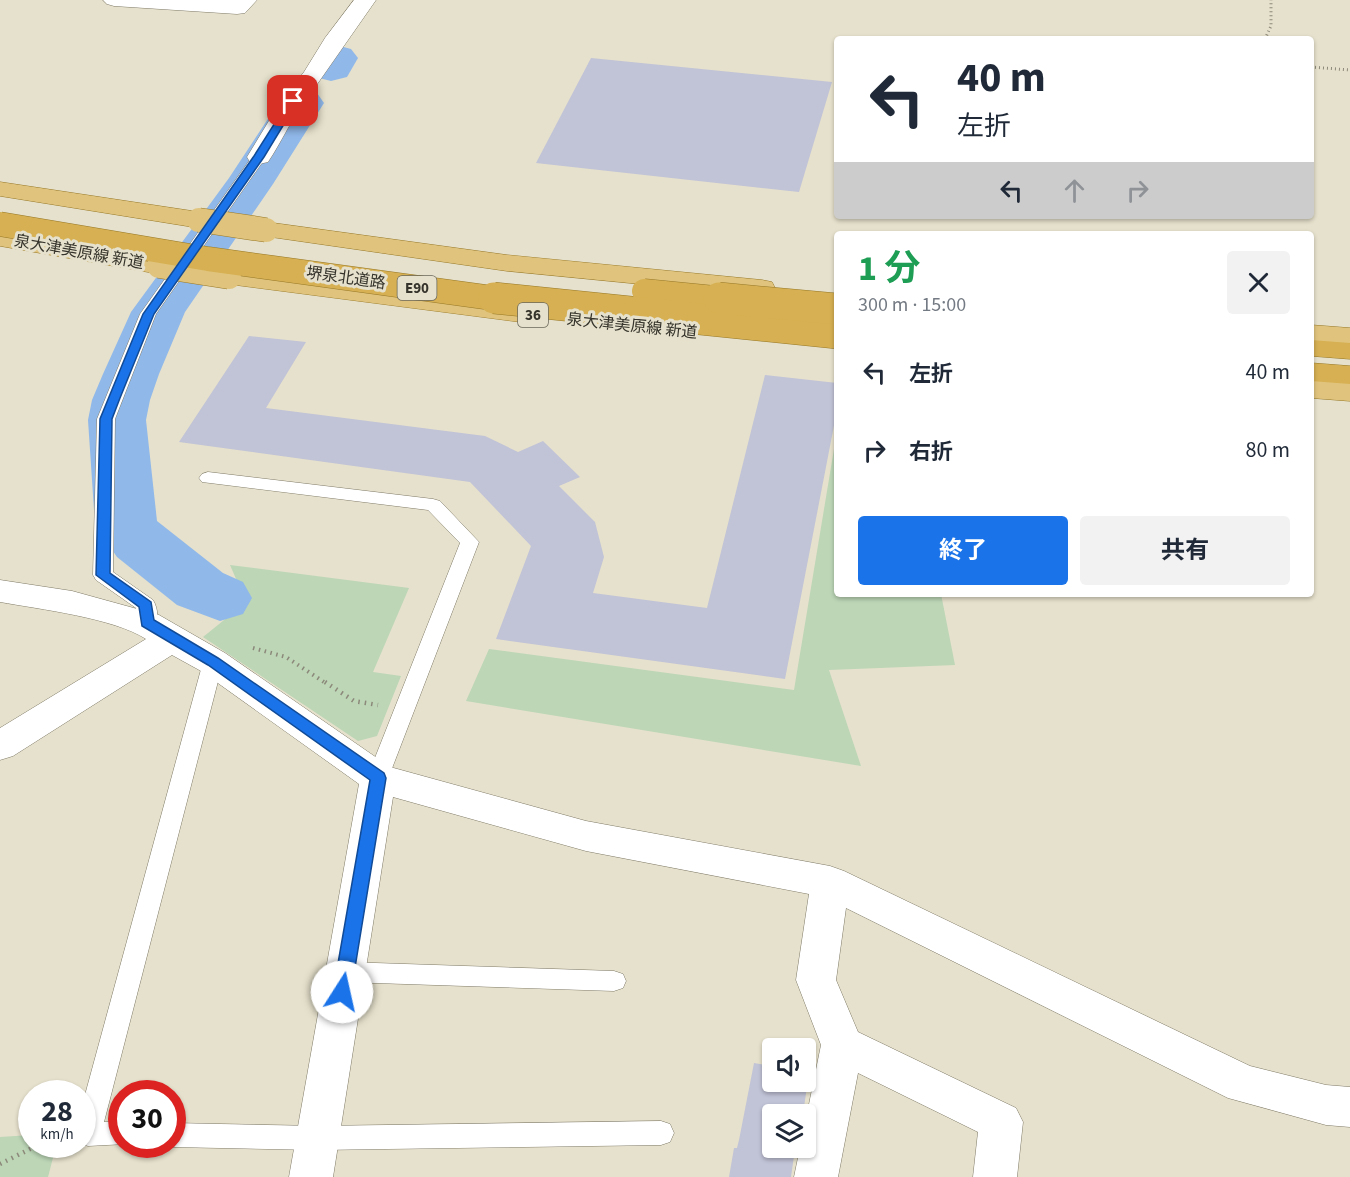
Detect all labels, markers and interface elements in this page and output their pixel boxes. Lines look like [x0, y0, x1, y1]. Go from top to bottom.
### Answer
text: 40 m [957, 48, 1046, 108]
icon: left [858, 60, 936, 138]
pin [267, 75, 318, 126]
icon: arrive [276, 84, 309, 117]
text: 左折 [957, 107, 1011, 146]
icon: left [995, 174, 1028, 207]
icon: ahead [1058, 174, 1091, 207]
icon: right [1121, 174, 1154, 207]
street label: 泉大津美原線 新道 [12, 230, 146, 274]
text: 1 分 [858, 243, 920, 294]
button: close [1227, 251, 1290, 314]
street label: 堺泉北道路 [305, 262, 387, 294]
road number: E90 [398, 276, 436, 300]
text: 300 m · 15:00 [858, 291, 966, 319]
road number: 36 [518, 303, 548, 327]
street label: 泉大津美原線 新道 [566, 308, 698, 344]
icon: left [858, 356, 891, 389]
text: 40 m [1245, 356, 1290, 388]
text: 左折 [909, 358, 953, 390]
icon: right [858, 434, 891, 467]
text: 80 m [1245, 434, 1290, 466]
text: 右折 [909, 436, 953, 468]
button: 終了 [858, 516, 1068, 585]
button: 共有 [1080, 516, 1290, 585]
position arrow [310, 960, 374, 1024]
map controls [762, 1038, 816, 1158]
button: sound [762, 1038, 816, 1092]
speed limit sign: 30 [108, 1080, 186, 1158]
text: 28 [41, 1090, 73, 1133]
button: layers [762, 1104, 816, 1158]
text: km/h [40, 1124, 74, 1145]

